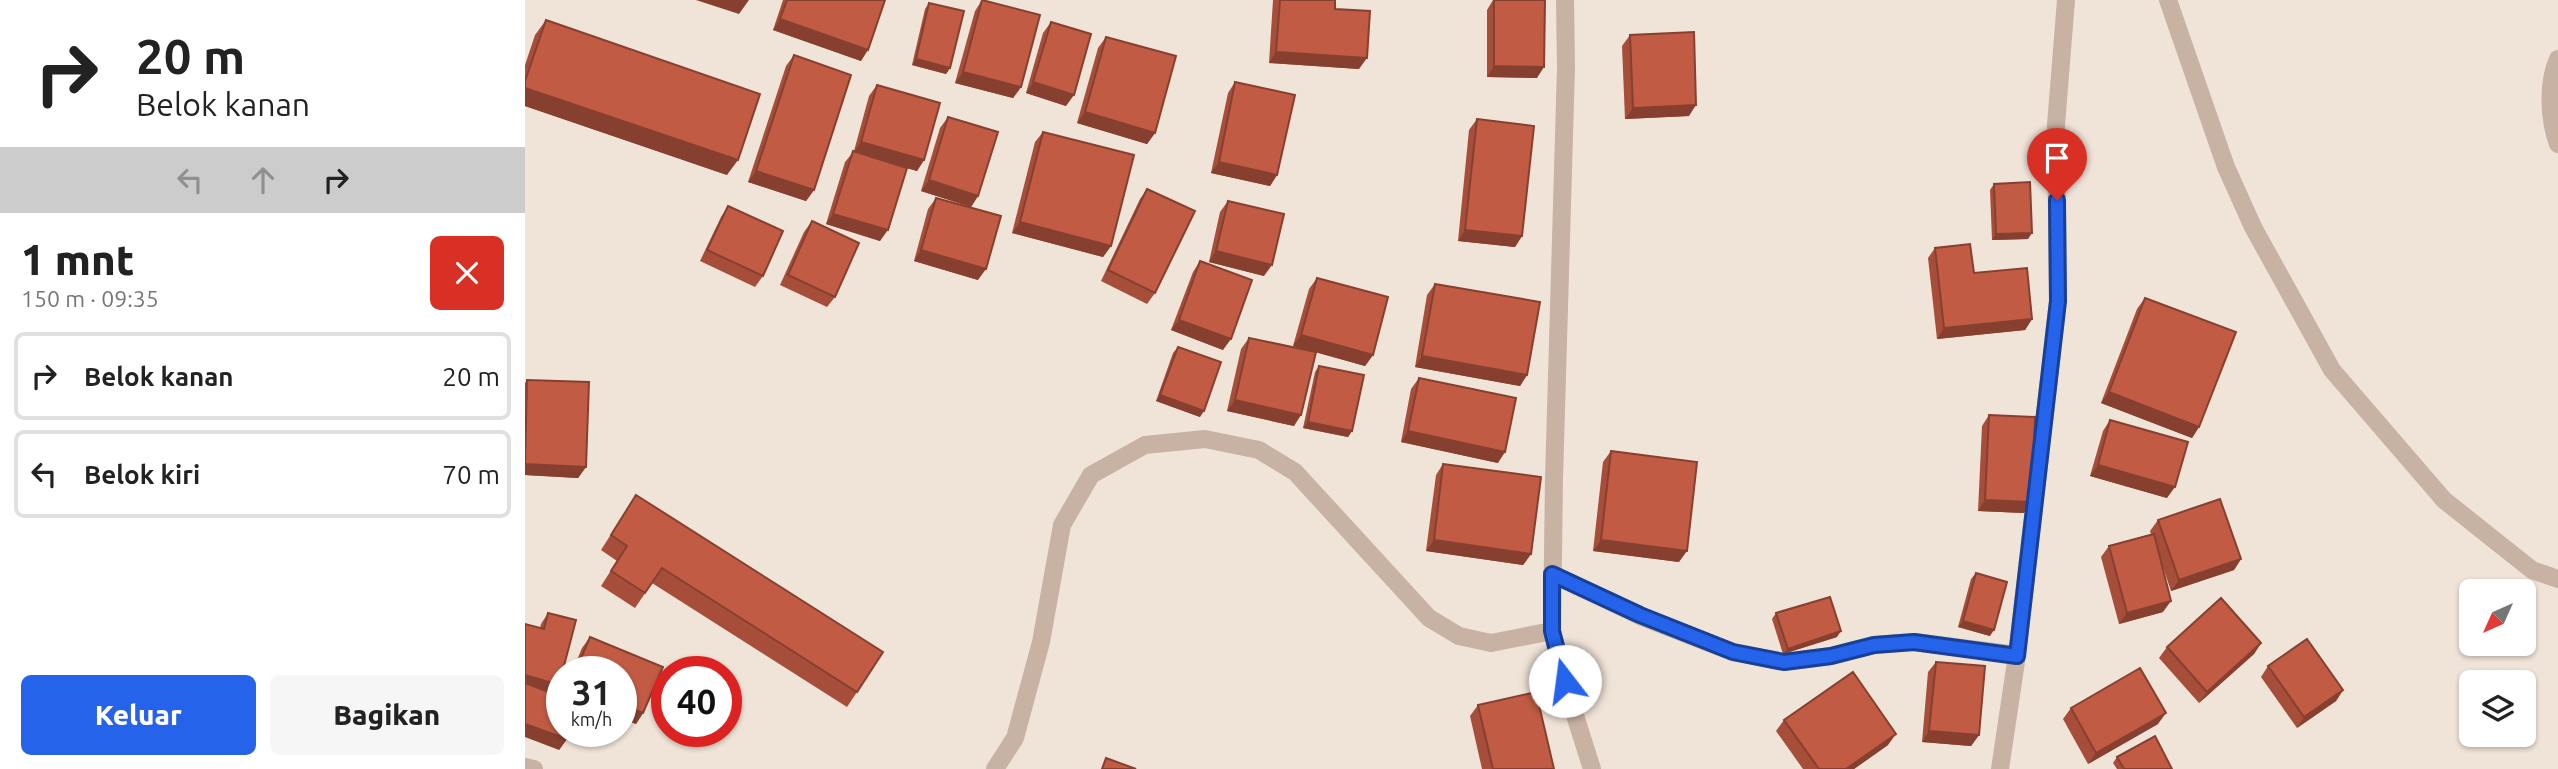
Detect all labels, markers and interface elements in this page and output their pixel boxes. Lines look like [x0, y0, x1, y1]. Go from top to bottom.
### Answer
icon: right [21, 28, 112, 119]
text: 20 m [136, 28, 245, 83]
text: Belok kanan [136, 86, 310, 122]
pin [2027, 128, 2087, 200]
icon: arrive [2038, 139, 2076, 177]
icon: left [171, 161, 209, 199]
icon: ahead [244, 161, 282, 199]
icon: right [317, 161, 355, 199]
text: 1 mnt [21, 236, 134, 283]
button: close [430, 236, 504, 310]
text: 150 m · 09:35 [21, 286, 159, 311]
icon: right [25, 357, 63, 395]
text: Belok kanan [84, 362, 234, 391]
text: 20 m [442, 362, 500, 391]
icon: left [25, 455, 63, 493]
text: Belok kiri [84, 460, 200, 489]
text: 70 m [442, 460, 500, 489]
north arrow [2459, 579, 2536, 656]
map controls [2459, 579, 2536, 747]
position arrow [1528, 644, 1602, 718]
speed limit sign: 40 [651, 656, 742, 747]
button: layers [2459, 670, 2536, 747]
text: 31 [572, 672, 611, 712]
button: Keluar [21, 675, 256, 755]
button: Bagikan [270, 675, 504, 755]
text: km/h [571, 709, 612, 729]

